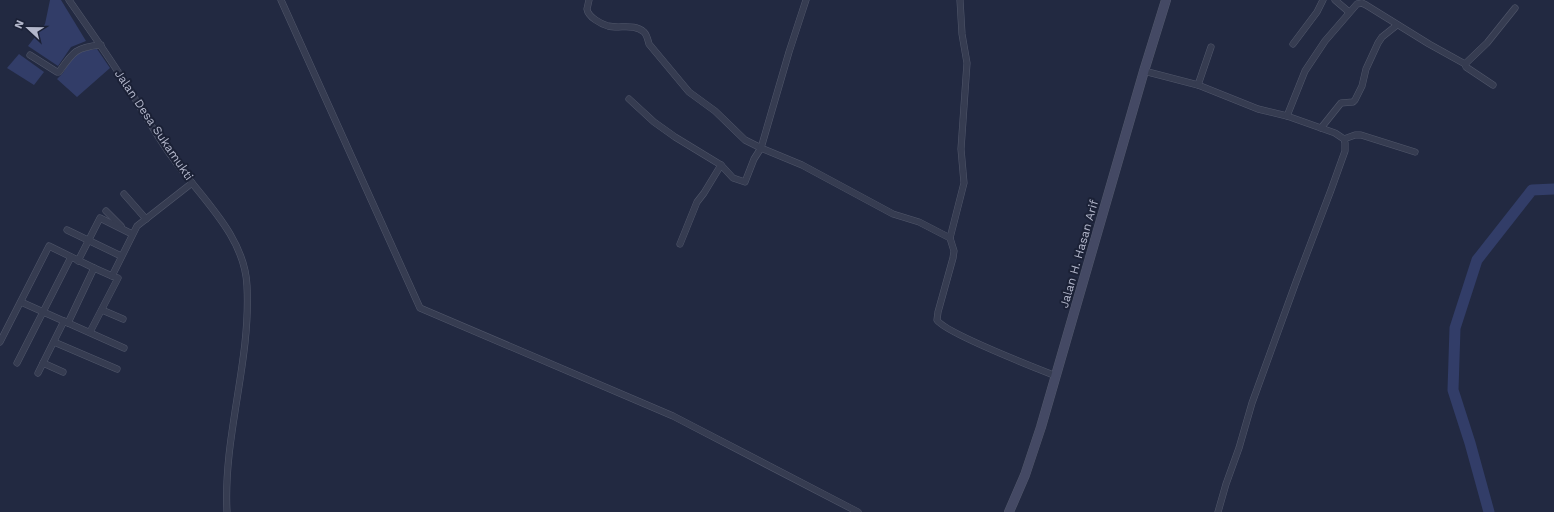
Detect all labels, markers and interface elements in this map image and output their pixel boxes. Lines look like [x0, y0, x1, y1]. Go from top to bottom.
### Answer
north arrow [8, 8, 48, 48]
text: N [12, 18, 27, 31]
street label: Jalan Desa Sukamukti [112, 67, 196, 183]
street label: Jalan H. Hasan Arif [1057, 198, 1101, 310]

